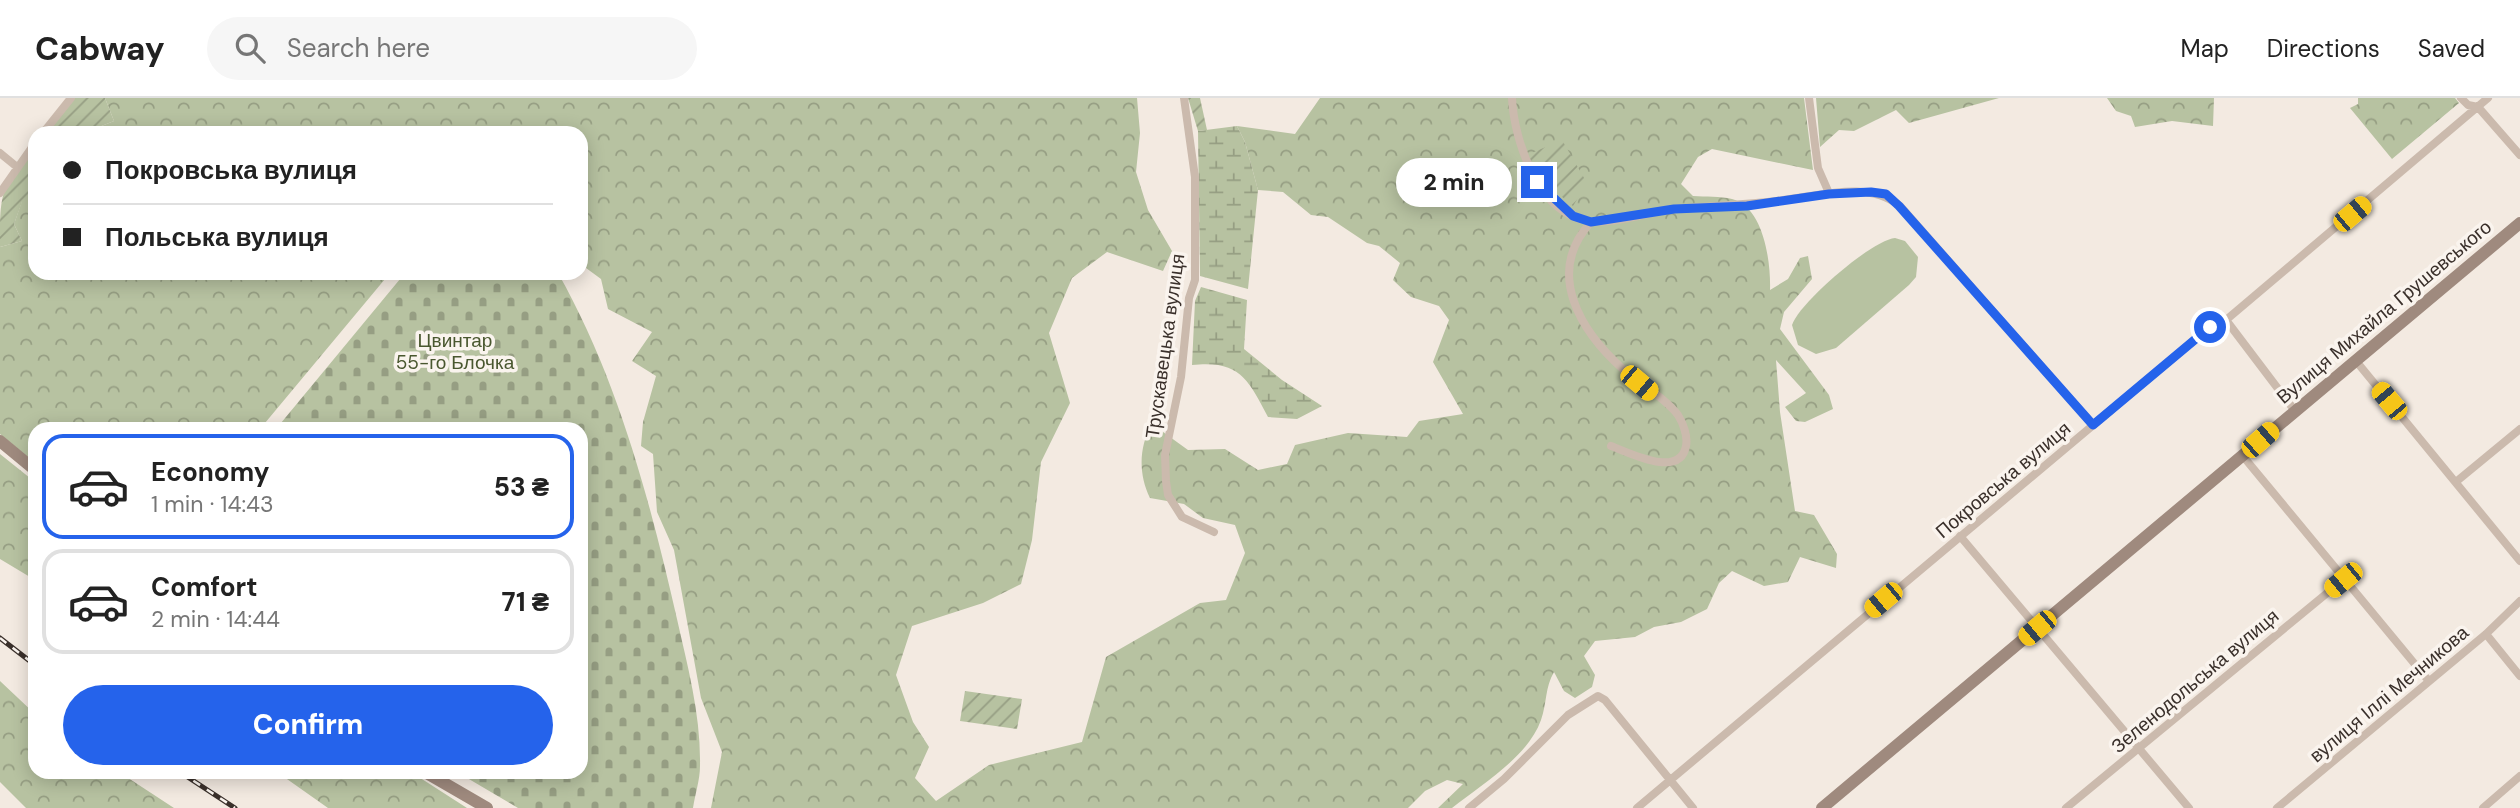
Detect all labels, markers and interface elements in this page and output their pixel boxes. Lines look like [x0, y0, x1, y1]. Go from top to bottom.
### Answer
search box [207, 17, 697, 80]
text: Cabway [35, 27, 165, 70]
icon: search [231, 29, 269, 67]
text: Search here [287, 31, 430, 65]
text: Map [2181, 33, 2229, 64]
text: Directions [2267, 33, 2380, 64]
text: Saved [2418, 33, 2485, 64]
text: Покровська вулиця [105, 153, 357, 187]
callout: 2 min [1397, 158, 1512, 206]
route end [1521, 166, 1553, 198]
text: 2 min [1423, 167, 1485, 197]
car [2330, 192, 2375, 236]
street label: Вулиця Михайла Грушевського [2271, 215, 2497, 409]
text: Польська вулиця [105, 220, 329, 254]
street label: Трускавецька вулиця [1140, 252, 1190, 440]
route start [2194, 311, 2226, 343]
park label: Цвинтар 55-го Блочка [396, 328, 515, 375]
car [1617, 361, 1662, 405]
car [2368, 378, 2411, 424]
street label: Покровська вулиця [1930, 416, 2076, 544]
car [2238, 418, 2283, 462]
icon: car [67, 455, 130, 518]
text: Economy [151, 455, 269, 489]
text: 53 ₴ [494, 470, 549, 504]
text: 1 min · 14:43 [151, 489, 274, 519]
car [2321, 559, 2366, 601]
icon: car [67, 570, 130, 633]
text: Comfort [151, 570, 257, 604]
car [1861, 578, 1906, 622]
text: 71 ₴ [502, 585, 549, 619]
text: 2 min · 14:44 [151, 604, 280, 634]
street label: Зеленодольська вулиця [2106, 604, 2284, 758]
car [2015, 606, 2060, 650]
street label: вулиця Іллі Мечникова [2304, 620, 2474, 768]
button: Confirm [63, 685, 553, 765]

